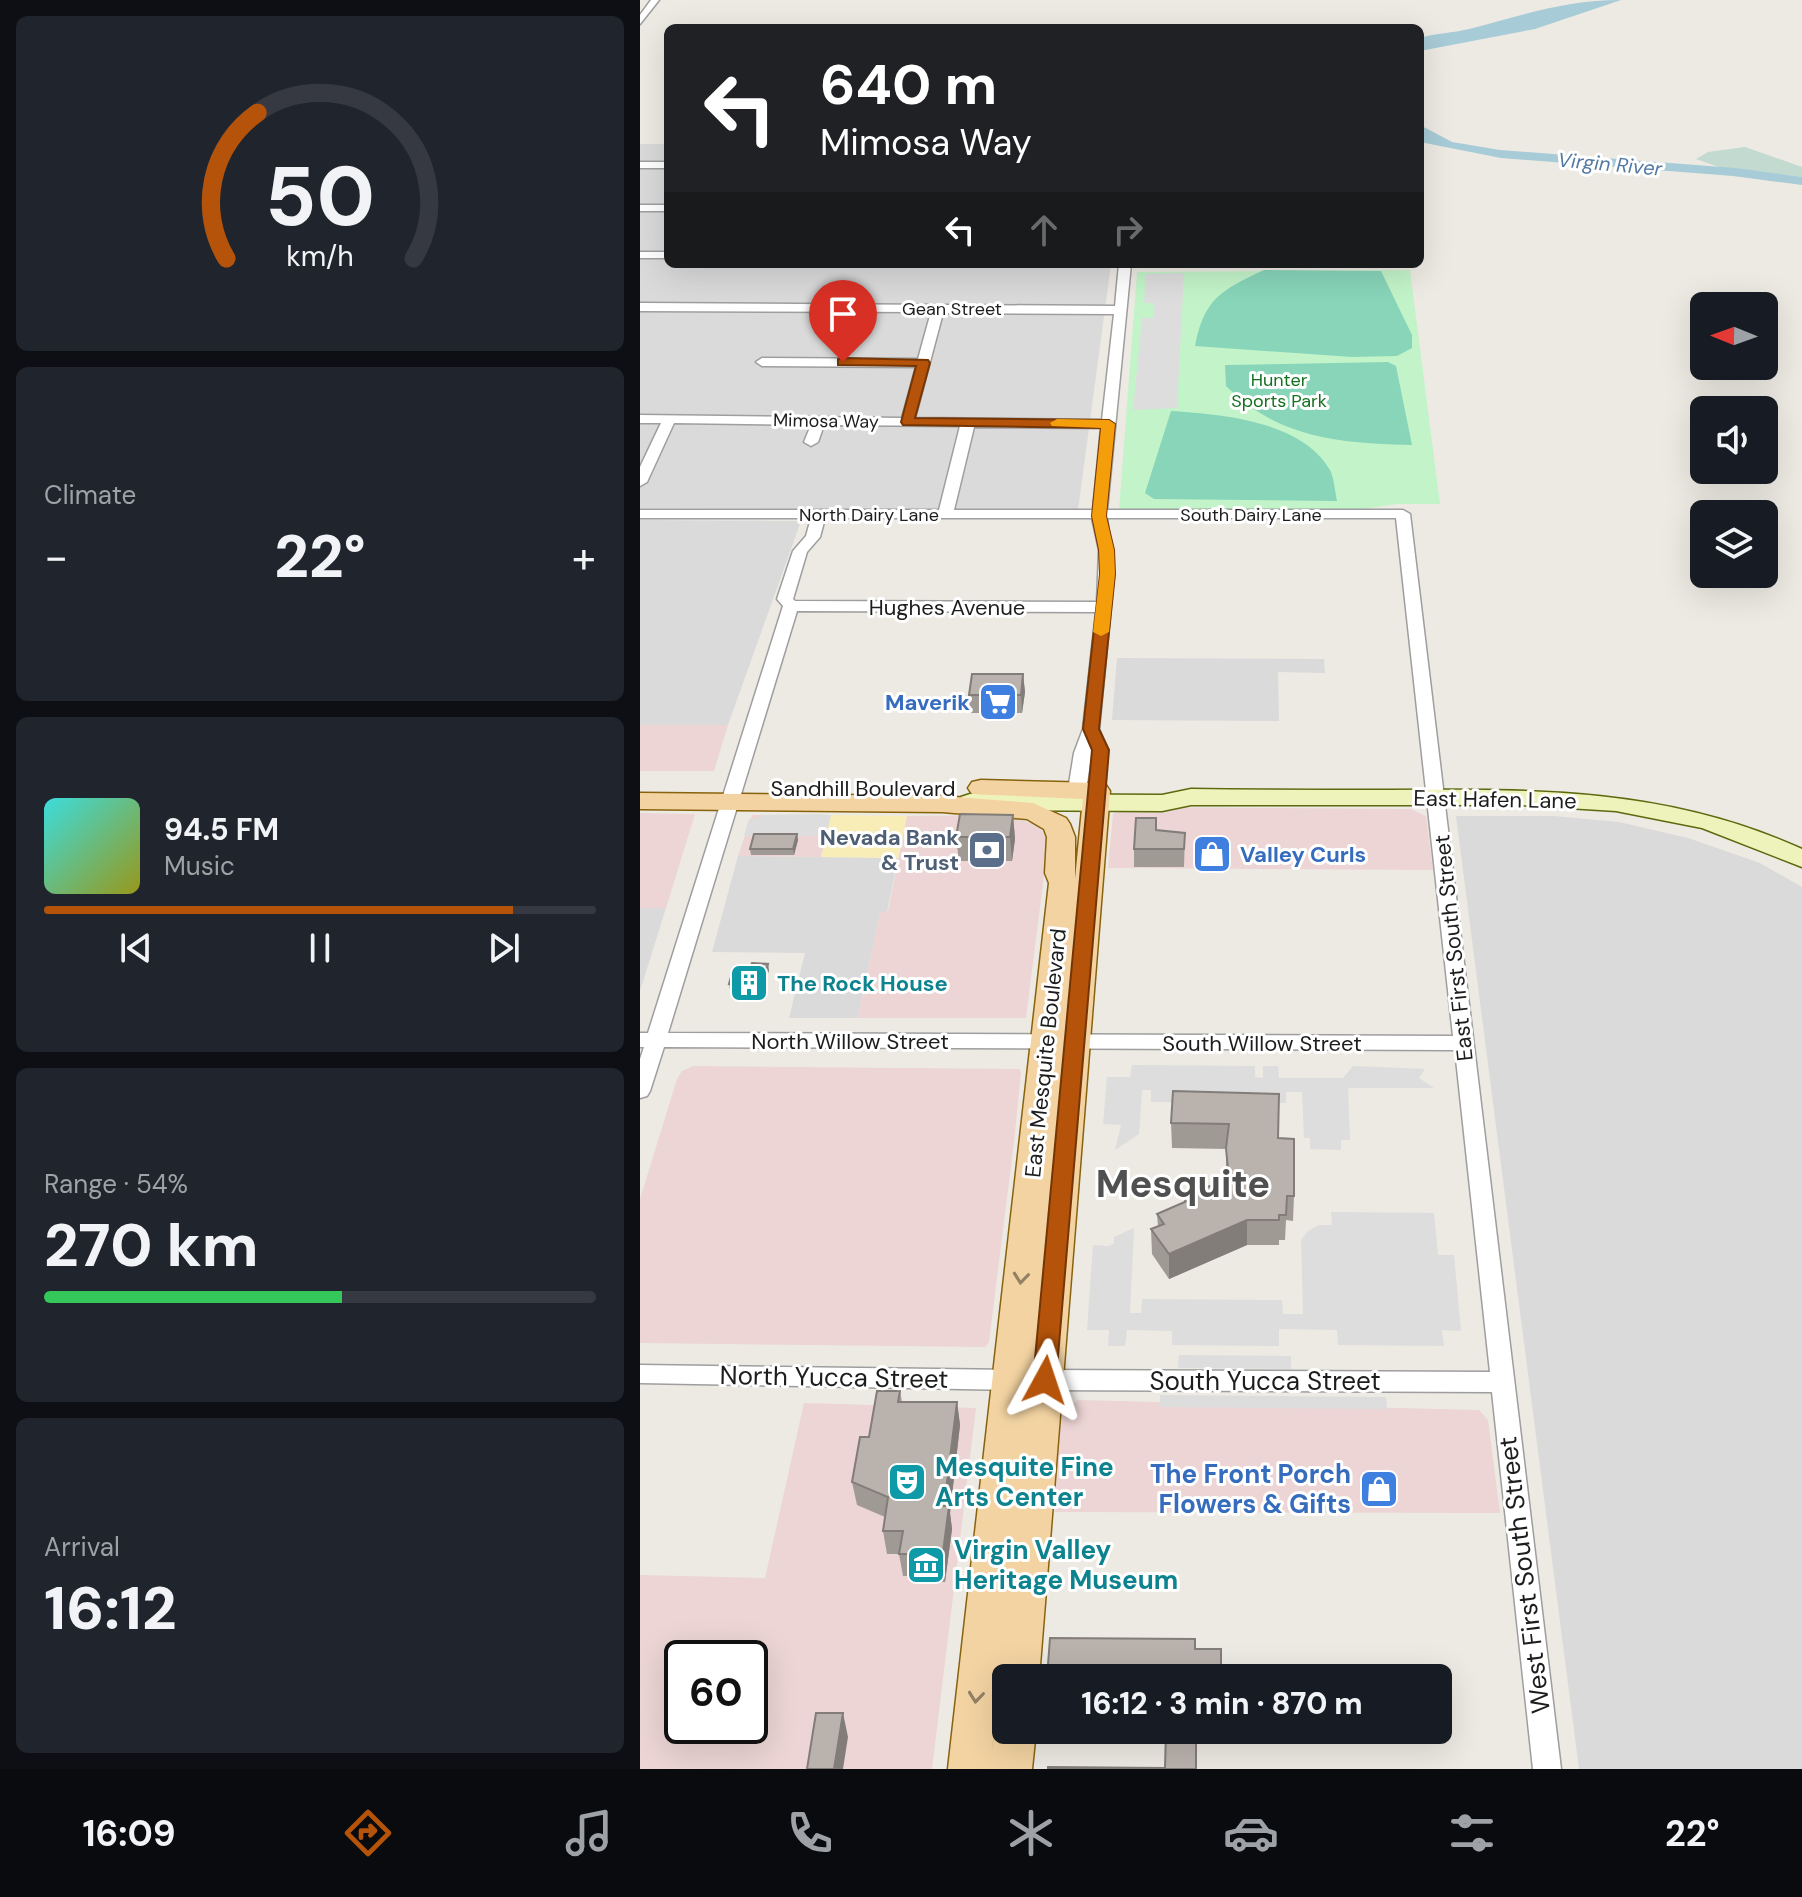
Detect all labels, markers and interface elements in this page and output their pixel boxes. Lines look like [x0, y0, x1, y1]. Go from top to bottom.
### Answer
text: 640 m [820, 48, 997, 121]
icon: left [688, 56, 792, 160]
text: Mimosa Way [820, 119, 1032, 166]
text: 50 [265, 142, 375, 251]
water label: Virgin River [1557, 146, 1664, 182]
icon: left [938, 208, 982, 252]
icon: ahead [1022, 208, 1066, 252]
icon: right [1106, 208, 1150, 252]
text: km/h [286, 238, 354, 275]
pin [809, 280, 877, 362]
icon: arrive [821, 292, 865, 336]
north arrow [1690, 292, 1778, 380]
map controls [1690, 292, 1778, 588]
street label: Gean Street [902, 297, 1002, 321]
park label: Hunter Sports Park [1231, 368, 1327, 413]
button: sound [1690, 396, 1778, 484]
street label: Mimosa Way [773, 408, 879, 434]
text: Climate [44, 478, 136, 512]
button: layers [1690, 500, 1778, 588]
street label: North Dairy Lane [799, 503, 939, 527]
street label: South Dairy Lane [1180, 503, 1322, 527]
text: 22° [274, 517, 366, 596]
text: − [44, 528, 68, 586]
text: + [572, 528, 596, 586]
street label: Hughes Avenue [869, 593, 1025, 622]
supermarket icon: Maverik [977, 681, 1019, 723]
place label: Maverik [885, 688, 970, 717]
street label: Sandhill Boulevard [770, 774, 956, 803]
street label: East Hafen Lane [1413, 784, 1577, 815]
text: 94.5 FM [164, 810, 279, 849]
place label: Nevada Bank & Trust [820, 823, 959, 877]
bank icon: Nevada Bank & Trust [966, 829, 1008, 871]
shop icon: Valley Curls [1191, 833, 1233, 875]
street label: East First South Street [1427, 833, 1480, 1063]
place label: Valley Curls [1240, 840, 1366, 869]
text: Music [164, 849, 235, 883]
icon: previous [114, 926, 158, 970]
icon: pause [298, 926, 342, 970]
icon: next [482, 926, 526, 970]
street label: East Mesquite Boulevard [1018, 927, 1073, 1179]
building icon: The Rock House [728, 962, 770, 1004]
place label: The Rock House [777, 969, 948, 998]
street label: North Willow Street [751, 1027, 949, 1056]
street label: South Willow Street [1162, 1029, 1362, 1058]
district label: Mesquite [1096, 1159, 1270, 1209]
text: Range · 54% [44, 1167, 188, 1201]
text: 270 km [44, 1206, 258, 1285]
one-way arrow [1012, 1272, 1029, 1285]
position arrow [1003, 1338, 1087, 1422]
street label: North Yucca Street [719, 1358, 949, 1396]
street label: South Yucca Street [1149, 1364, 1381, 1398]
street label: West First South Street [1490, 1435, 1558, 1715]
place label: Mesquite Fine Arts Center [935, 1450, 1114, 1514]
place label: The Front Porch Flowers & Gifts [1150, 1457, 1351, 1521]
theatre icon: Mesquite Fine Arts Center [886, 1461, 928, 1503]
shop icon: The Front Porch Flowers & Gifts [1358, 1468, 1400, 1510]
text: Arrival [44, 1530, 120, 1564]
place label: Virgin Valley Heritage Museum [954, 1533, 1178, 1597]
museum icon: Virgin Valley Heritage Museum [905, 1544, 947, 1586]
text: 16:12 [44, 1569, 177, 1648]
speed limit sign: 60 [664, 1640, 768, 1744]
text: 16:12 · 3 min · 870 m [1081, 1684, 1363, 1723]
one-way arrow [968, 1691, 985, 1704]
icon: directions [340, 1805, 396, 1861]
icon: music [561, 1805, 617, 1861]
icon: phone [782, 1805, 838, 1861]
icon: climate [1003, 1805, 1059, 1861]
icon: car [1223, 1805, 1279, 1861]
icon: filters [1444, 1805, 1500, 1861]
text: 16:09 [82, 1810, 176, 1857]
text: 22° [1665, 1810, 1720, 1857]

